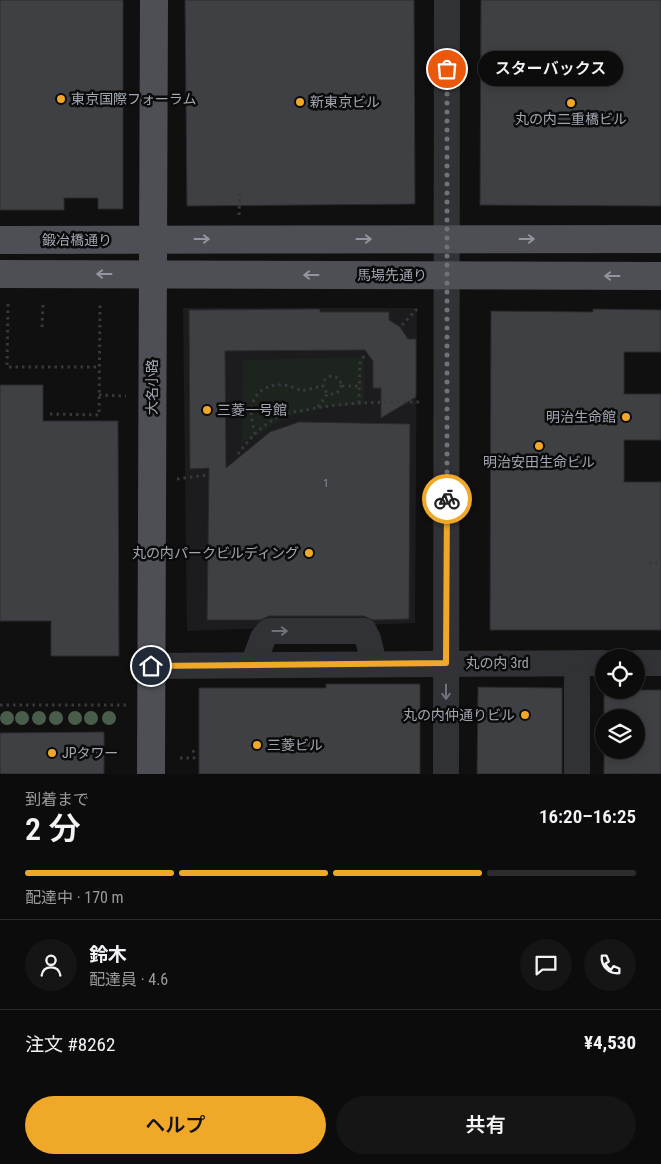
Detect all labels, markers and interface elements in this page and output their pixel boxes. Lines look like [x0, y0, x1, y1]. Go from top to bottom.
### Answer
pin [426, 48, 468, 90]
callout: スターバックス [477, 52, 622, 86]
icon: bag [433, 55, 461, 83]
text: スターバックス [495, 59, 606, 78]
place label: 東京国際フォーラム [71, 91, 197, 107]
marker: 東京国際フォーラム [55, 93, 67, 105]
place label: 新東京ビル [310, 94, 380, 110]
marker: 新東京ビル [294, 96, 306, 108]
marker: 丸の内二重橋ビル [565, 97, 577, 109]
place label: 丸の内二重橋ビル [515, 111, 627, 127]
street label: 鍛冶橋通り [42, 232, 112, 248]
one-way arrow [194, 234, 210, 244]
one-way arrow [356, 234, 372, 244]
one-way arrow [518, 234, 535, 244]
street label: 馬場先通り [357, 267, 427, 283]
one-way arrow [96, 269, 112, 279]
one-way arrow [303, 270, 319, 280]
one-way arrow [605, 271, 621, 281]
street label: 大名小路 [144, 359, 160, 415]
place label: 三菱一号館 [217, 402, 287, 418]
marker: 三菱一号館 [201, 404, 213, 416]
place label: 明治生命館 [546, 409, 616, 425]
marker: 明治生命館 [620, 411, 632, 423]
marker: 明治安田生命ビル [533, 440, 545, 452]
place label: 明治安田生命ビル [483, 454, 595, 470]
courier [422, 474, 472, 524]
house number: 1 [323, 477, 329, 490]
icon: bike [433, 485, 461, 513]
place label: 丸の内パークビルディング [132, 545, 299, 561]
marker: 丸の内パークビルディング [303, 547, 315, 559]
one-way arrow [272, 626, 288, 636]
pin [130, 645, 172, 687]
map controls [595, 649, 645, 759]
button: locate [595, 649, 645, 699]
icon: home [137, 652, 165, 680]
street label: 丸の内 3rd [465, 655, 529, 671]
one-way arrow [441, 684, 451, 700]
place label: 丸の内仲通りビル [403, 707, 515, 723]
marker: 丸の内仲通りビル [519, 709, 531, 721]
button: layers [595, 709, 645, 759]
place label: 三菱ビル [267, 737, 323, 753]
marker: 三菱ビル [251, 739, 263, 751]
place label: JPタワー [62, 745, 119, 761]
marker: JPタワー [46, 747, 58, 759]
text: 到着まで [25, 790, 89, 809]
text: 16:20–16:25 [539, 805, 636, 828]
text: 2 分 [25, 810, 80, 848]
text: 配達中 · 170 m [25, 888, 124, 907]
button: person [25, 939, 77, 991]
button: chat [520, 939, 572, 991]
button: phone [584, 939, 636, 991]
text: 鈴木 [89, 943, 127, 966]
text: 配達員 · 4.6 [89, 970, 168, 989]
text: ¥4,530 [584, 1031, 636, 1054]
text: 注文 #8262 [25, 1033, 115, 1056]
button: ヘルプ [25, 1096, 326, 1154]
button: 共有 [336, 1096, 636, 1154]

